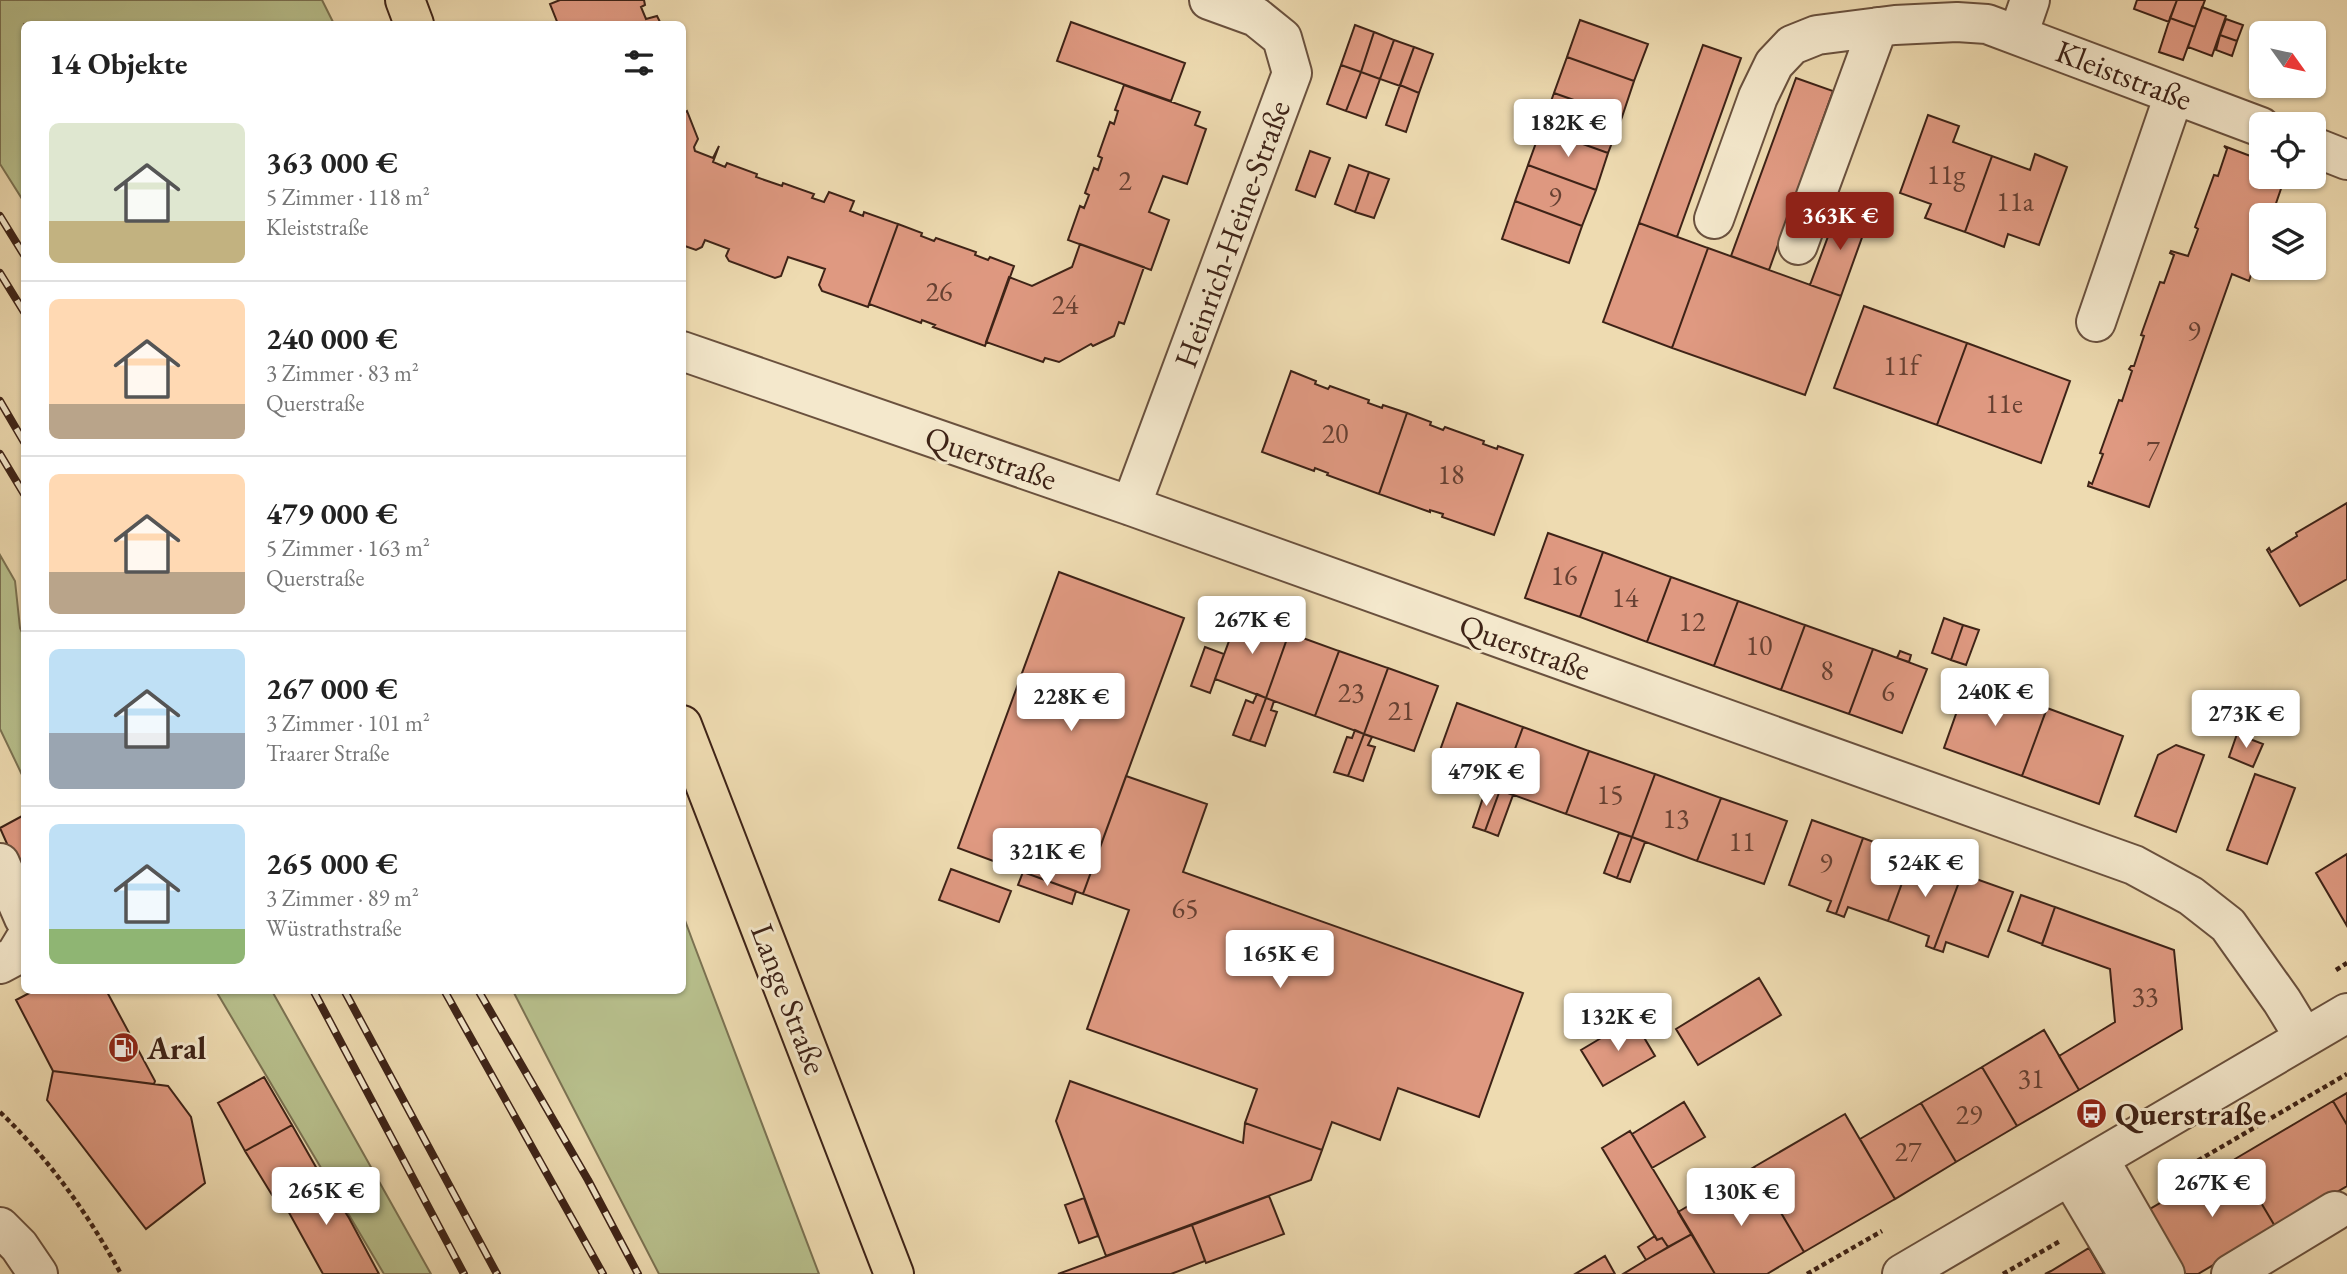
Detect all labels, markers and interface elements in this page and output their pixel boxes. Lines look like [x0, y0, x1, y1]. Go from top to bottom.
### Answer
north arrow [2249, 21, 2326, 98]
map controls [2249, 21, 2326, 280]
street label: Kleiststraße [2050, 30, 2198, 120]
text: 14 Objekte [49, 44, 188, 83]
icon: filters [620, 44, 658, 82]
street label: Heinrich-Heine-Straße [1164, 95, 1300, 373]
pin: 182K € [1511, 100, 1625, 159]
text: 182K € [1530, 107, 1606, 137]
button: locate [2249, 112, 2326, 189]
text: 363 000 € [266, 143, 398, 182]
icon: home [105, 151, 189, 235]
house number: 11g [1926, 156, 1966, 192]
house number: 2 [1118, 162, 1132, 198]
house number: 9 [1548, 178, 1562, 214]
text: 5 Zimmer · 118 m² [266, 182, 430, 212]
house number: 11a [1996, 183, 2035, 219]
pin: 363K € [1783, 192, 1897, 252]
text: 363K € [1802, 200, 1878, 230]
button: layers [2249, 203, 2326, 280]
text: Kleiststraße [266, 212, 369, 242]
house number: 26 [926, 273, 952, 309]
house number: 24 [1052, 286, 1079, 322]
house number: 9 [2187, 312, 2201, 348]
text: 240 000 € [266, 319, 398, 358]
icon: home [105, 327, 189, 411]
house number: 11f [1883, 347, 1922, 383]
text: 3 Zimmer · 83 m² [266, 358, 419, 388]
house number: 11e [1985, 385, 2023, 421]
text: Querstraße [266, 388, 364, 418]
house number: 20 [1322, 415, 1348, 451]
street label: Querstraße [919, 416, 1063, 500]
house number: 7 [2146, 432, 2160, 468]
house number: 18 [1438, 456, 1464, 492]
text: 479 000 € [266, 494, 398, 533]
icon: home [105, 502, 189, 586]
text: 5 Zimmer · 163 m² [266, 533, 430, 563]
house number: 16 [1551, 557, 1577, 593]
text: Querstraße [266, 563, 364, 593]
house number: 14 [1612, 579, 1639, 615]
pin: 267K € [1195, 596, 1309, 656]
house number: 12 [1679, 603, 1706, 639]
text: 267K € [1214, 604, 1290, 634]
street label: Querstraße [1453, 604, 1597, 690]
house number: 10 [1746, 627, 1772, 663]
house number: 8 [1820, 652, 1834, 688]
pin: 240K € [1938, 668, 2052, 728]
text: 267 000 € [266, 669, 398, 708]
house number: 6 [1881, 673, 1895, 709]
pin: 228K € [1014, 674, 1128, 733]
house number: 23 [1338, 674, 1364, 710]
text: 240K € [1957, 676, 2033, 706]
icon: home [105, 677, 189, 761]
text: 228K € [1033, 681, 1109, 711]
pin: 273K € [2189, 690, 2303, 750]
house number: 21 [1388, 692, 1414, 728]
text: 273K € [2208, 698, 2284, 728]
text: 3 Zimmer · 101 m² [266, 708, 430, 738]
text: Traarer Straße [266, 738, 389, 768]
pin: 479K € [1429, 748, 1543, 808]
text: 479K € [1448, 756, 1524, 786]
house number: 15 [1597, 776, 1623, 812]
house number: 13 [1663, 800, 1689, 836]
house number: 11 [1729, 823, 1755, 859]
pin: 321K € [990, 828, 1104, 888]
text: 321K € [1009, 836, 1085, 866]
pin: 524K € [1868, 839, 1982, 899]
text: 265 000 € [266, 844, 398, 883]
house number: 9 [1819, 844, 1833, 880]
text: 524K € [1887, 847, 1963, 877]
icon: home [105, 852, 189, 936]
text: 3 Zimmer · 89 m² [266, 883, 419, 913]
house number: 65 [1172, 890, 1198, 926]
text: Wüstrathstraße [266, 913, 402, 943]
street label: Lange Straße [741, 918, 837, 1080]
pin: 165K € [1223, 930, 1337, 990]
text: 165K € [1242, 938, 1318, 968]
house number: 33 [2132, 978, 2158, 1014]
pin: 132K € [1561, 993, 1675, 1053]
text: 132K € [1580, 1001, 1656, 1031]
place label: Aral [146, 1027, 206, 1069]
fuel station icon: Aral [107, 1031, 141, 1065]
house number: 31 [2018, 1060, 2044, 1096]
place label: Querstraße [2115, 1093, 2266, 1135]
house number: 29 [1956, 1096, 1982, 1132]
bus stop icon: Querstraße [2075, 1097, 2109, 1131]
house number: 27 [1895, 1133, 1922, 1169]
pin: 267K € [2155, 1160, 2269, 1219]
text: 267K € [2174, 1167, 2250, 1197]
pin: 265K € [269, 1168, 383, 1227]
pin: 130K € [1684, 1168, 1798, 1228]
text: 265K € [288, 1175, 364, 1205]
text: 130K € [1703, 1176, 1779, 1206]

